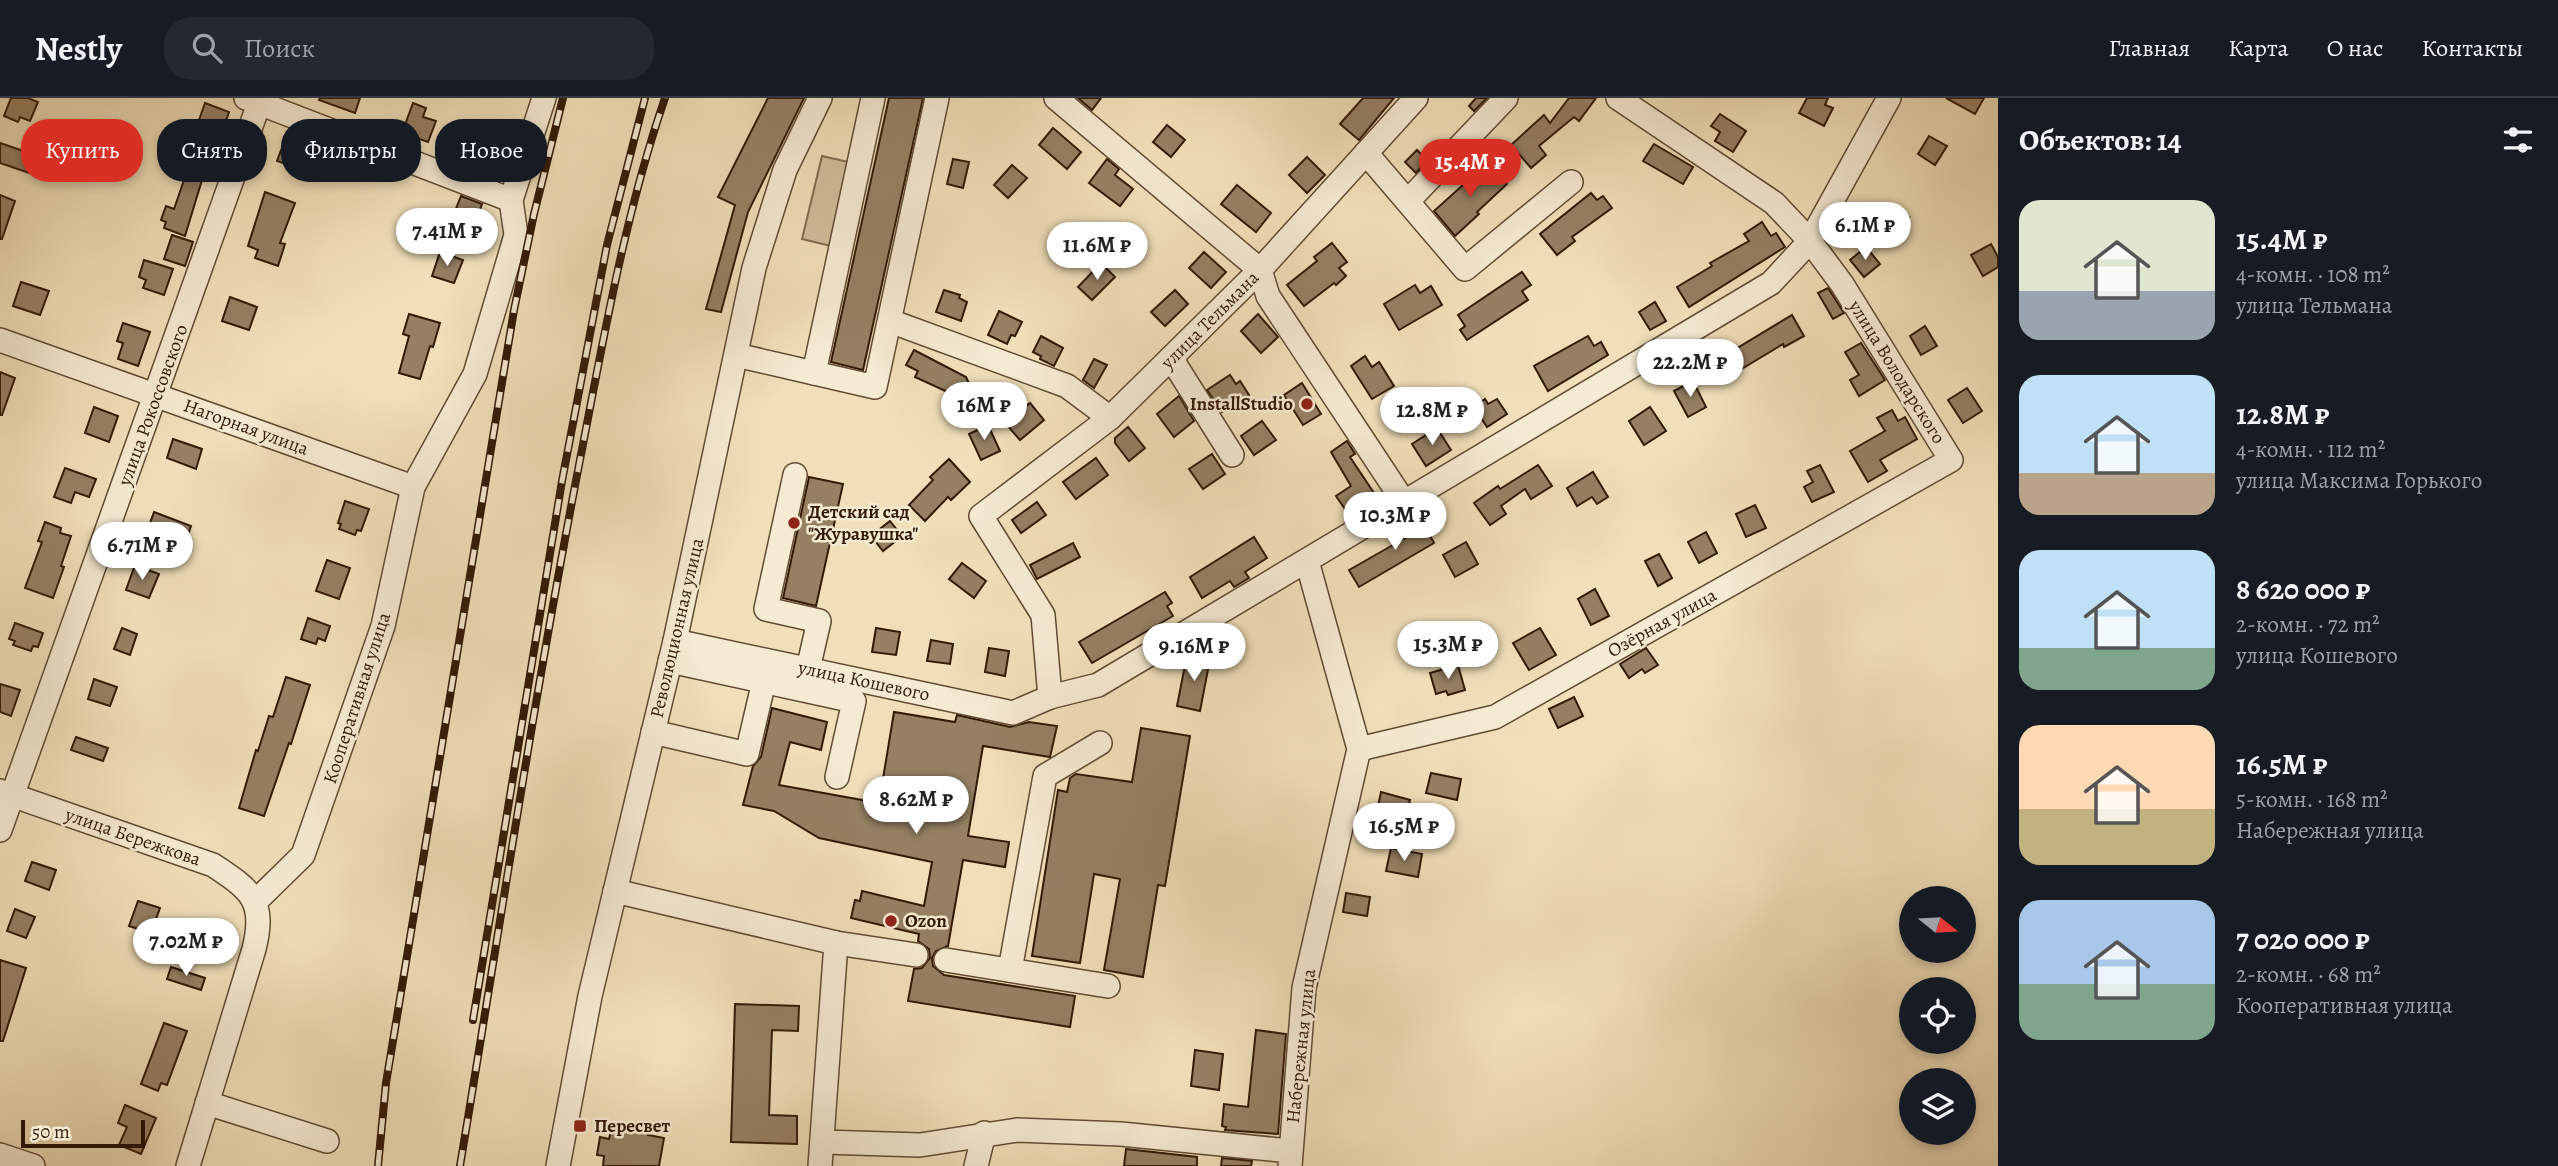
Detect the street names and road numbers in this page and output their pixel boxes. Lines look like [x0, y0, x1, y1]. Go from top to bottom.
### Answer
street label: улица Тельмана [1154, 265, 1265, 376]
street label: улица Володарского [1842, 294, 1952, 449]
street label: улица Рокоссовского [111, 321, 194, 490]
street label: Нагорная улица [180, 392, 312, 462]
street label: Революционная улица [644, 535, 710, 721]
street label: Озёрная улица [1603, 582, 1722, 664]
street label: Кооперативная улица [317, 609, 397, 787]
street label: улица Кошевого [795, 654, 932, 708]
street label: улица Бережкова [61, 801, 204, 872]
street label: Набережная улица [1280, 967, 1322, 1125]

